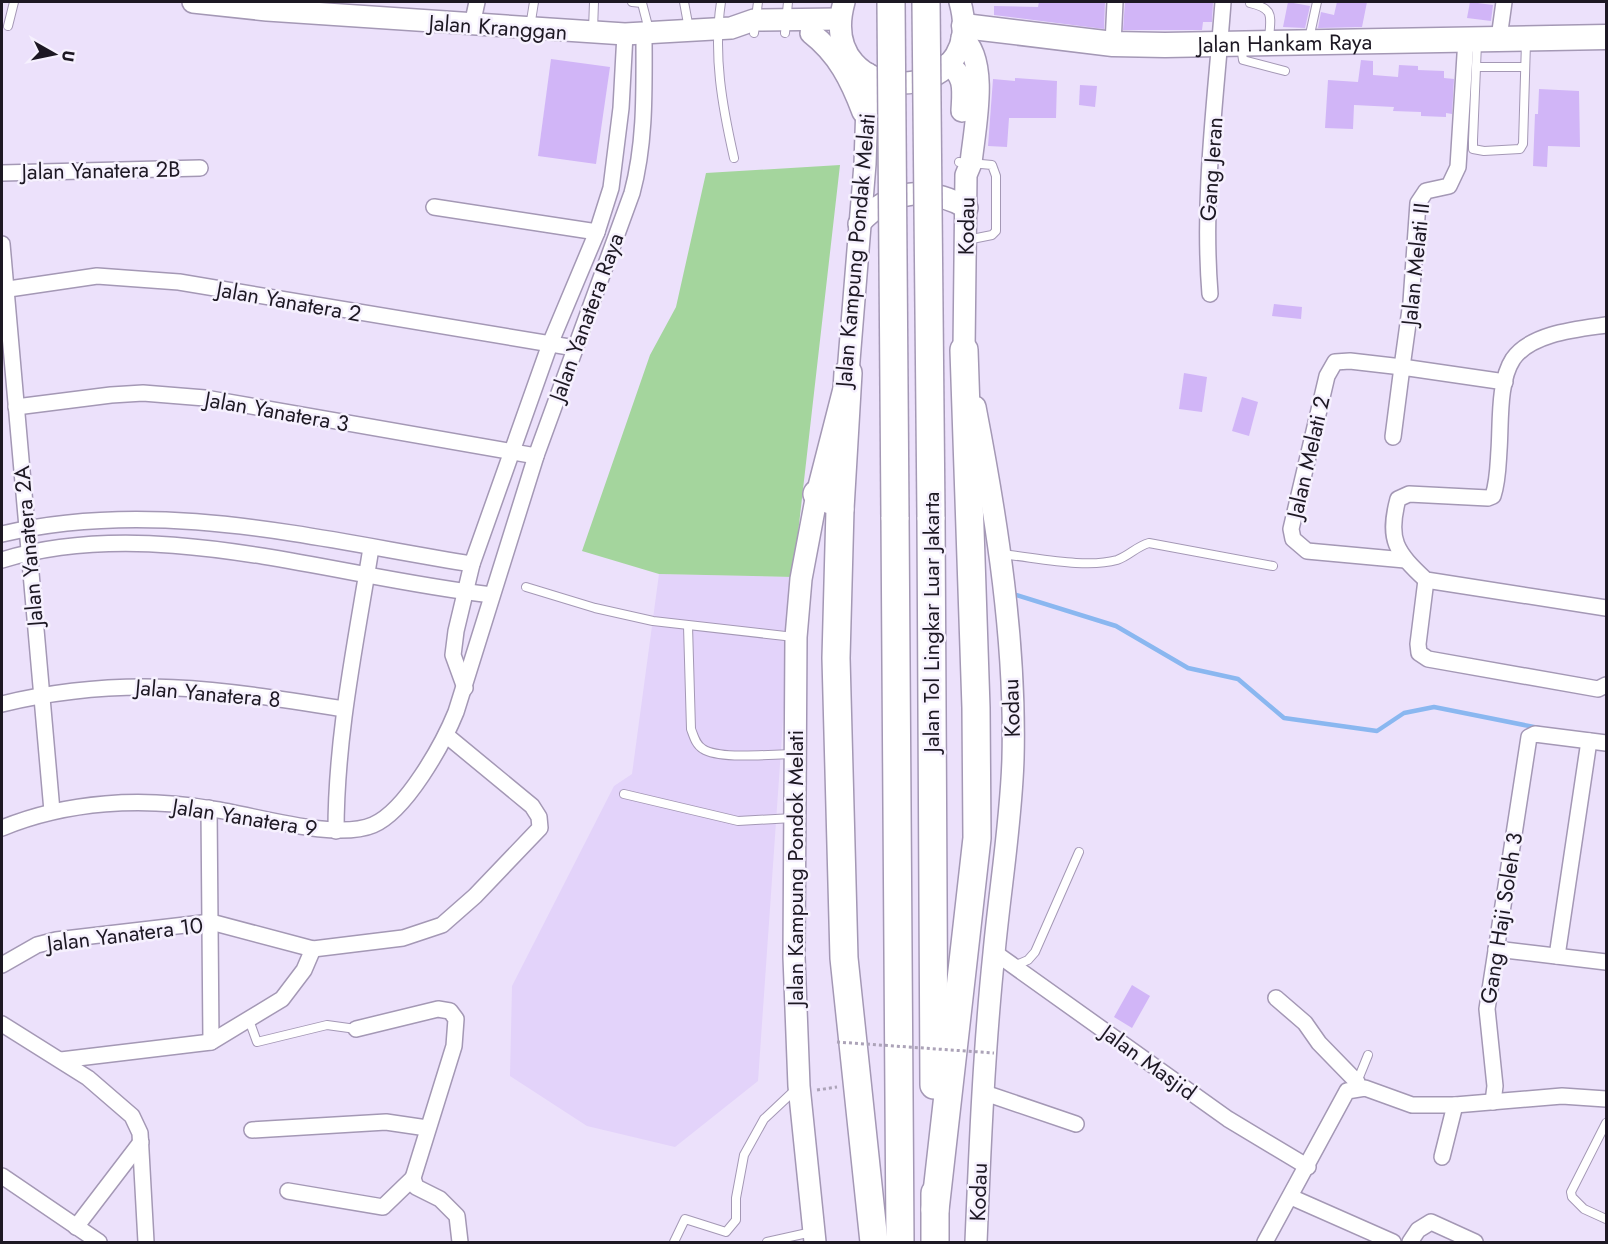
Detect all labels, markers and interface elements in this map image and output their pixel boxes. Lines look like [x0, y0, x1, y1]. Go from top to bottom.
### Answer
street label: Jalan Kranggan [425, 6, 568, 48]
north arrow [24, 24, 84, 84]
street label: Jalan Hankam Raya [1194, 25, 1373, 60]
text: U [56, 49, 81, 64]
street label: Jalan Kampung Pondak Melati [827, 112, 883, 391]
street label: Gang Jeran [1191, 116, 1231, 222]
street label: Jalan Yanatera 2B [18, 153, 181, 187]
street label: Kodau [949, 196, 983, 256]
street label: Jalan Melati II [1392, 201, 1437, 330]
street label: Jalan Yanatera Raya [540, 228, 631, 408]
street label: Jalan Yanatera 2 [211, 272, 364, 329]
street label: Jalan Yanatera 3 [199, 382, 352, 439]
street label: Jalan Melati 2 [1278, 393, 1338, 524]
street label: Jalan Yanatera 2A [5, 464, 51, 631]
street label: Jalan Tol Lingkar Luar Jakarta [915, 492, 947, 755]
street label: Jalan Yanatera 8 [131, 670, 282, 715]
street label: Kodau [994, 678, 1028, 738]
street label: Jalan Kampung Pondok Melati [779, 730, 811, 1009]
street label: Jalan Yanatera 9 [167, 789, 320, 844]
street label: Gang Haji Soleh 3 [1472, 830, 1530, 1006]
street label: Jalan Yanatera 10 [42, 909, 205, 960]
street label: Jalan Masjid [1092, 1015, 1203, 1107]
street label: Kodau [961, 1162, 995, 1222]

